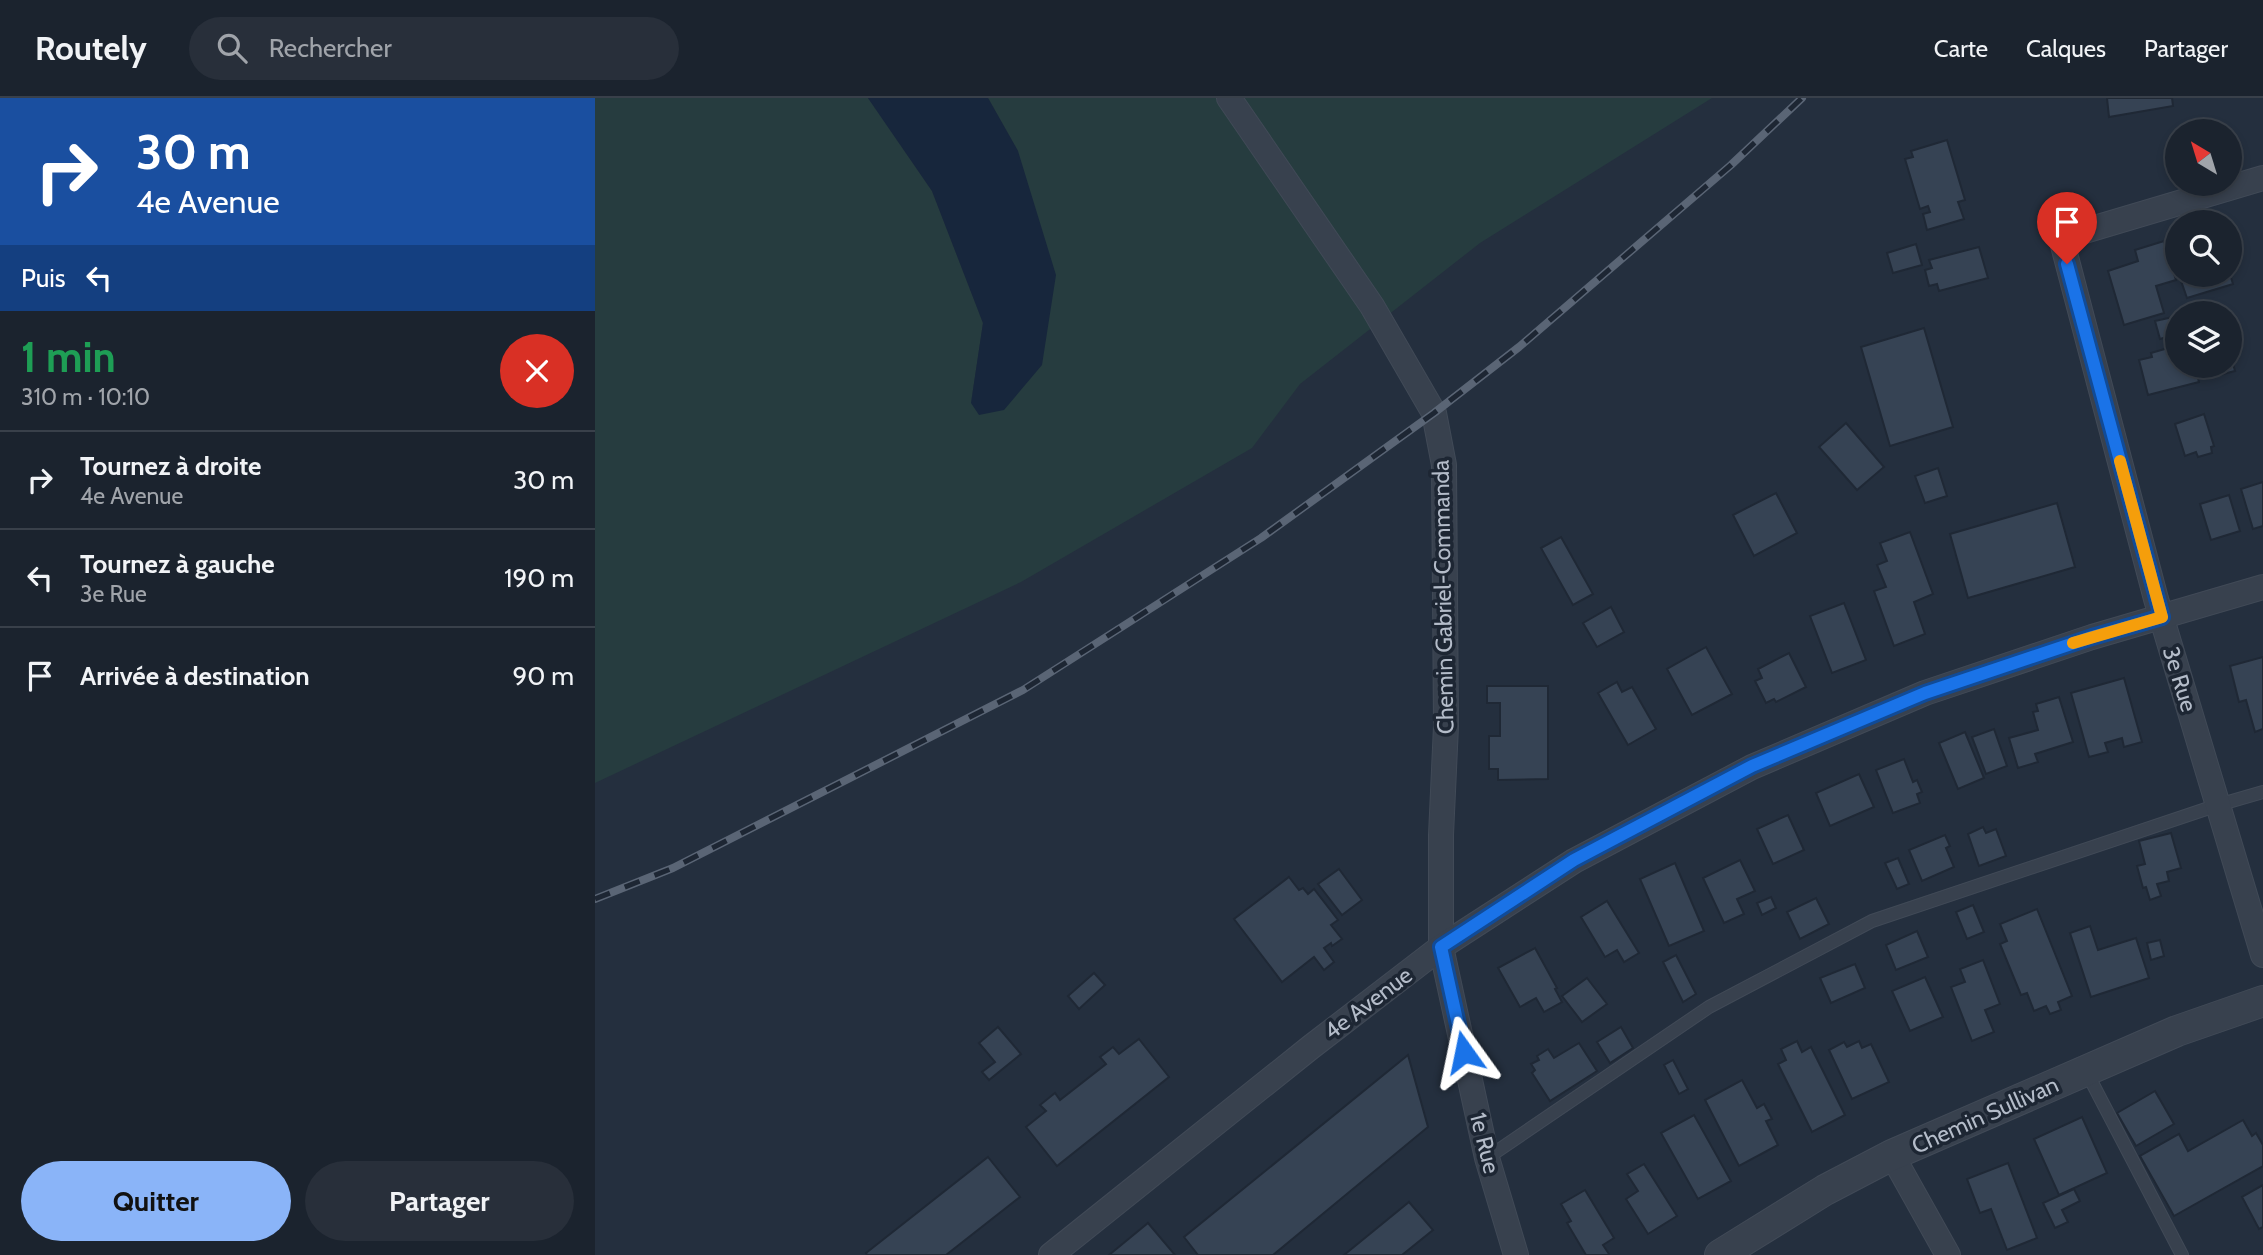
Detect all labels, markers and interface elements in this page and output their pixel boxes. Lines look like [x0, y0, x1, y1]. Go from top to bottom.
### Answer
search box [189, 17, 679, 80]
text: Routely [35, 28, 147, 68]
icon: search [213, 29, 251, 67]
text: Rechercher [269, 32, 392, 64]
text: Carte [1934, 34, 1988, 63]
text: Calques [2026, 34, 2106, 63]
text: Partager [2144, 34, 2228, 63]
north arrow [2165, 119, 2242, 196]
map controls [2165, 119, 2242, 378]
text: 30 m [136, 122, 251, 181]
icon: right [21, 126, 112, 217]
text: 4e Avenue [136, 182, 280, 221]
pin [2037, 192, 2097, 264]
icon: arrive [2048, 203, 2086, 241]
button: search [2165, 210, 2242, 287]
icon: left [80, 259, 118, 297]
text: Puis [21, 262, 66, 294]
button: layers [2165, 301, 2242, 378]
text: 1 min [21, 331, 116, 383]
button: close [500, 334, 574, 408]
text: 310 m · 10:10 [21, 383, 150, 411]
text: Tournez à droite [80, 450, 262, 482]
street label: Chemin Gabriel-Commanda [1427, 460, 1459, 734]
icon: right [21, 461, 59, 499]
text: 30 m [513, 464, 574, 496]
text: 4e Avenue [80, 482, 183, 510]
text: Tournez à gauche [80, 548, 275, 580]
icon: left [21, 559, 59, 597]
text: 190 m [504, 562, 574, 594]
text: 3e Rue [80, 580, 147, 608]
street label: 3e Rue [2157, 643, 2203, 715]
icon: arrive [21, 657, 59, 695]
text: Arrivée à destination [80, 660, 310, 692]
text: 90 m [512, 660, 574, 692]
street label: 4e Avenue [1318, 961, 1418, 1045]
position arrow [1427, 1015, 1501, 1089]
street label: Chemin Sullivan [1907, 1070, 2063, 1160]
street label: 1e Rue [1464, 1110, 1506, 1177]
button: Quitter [21, 1161, 291, 1241]
button: Partager [305, 1161, 574, 1241]

